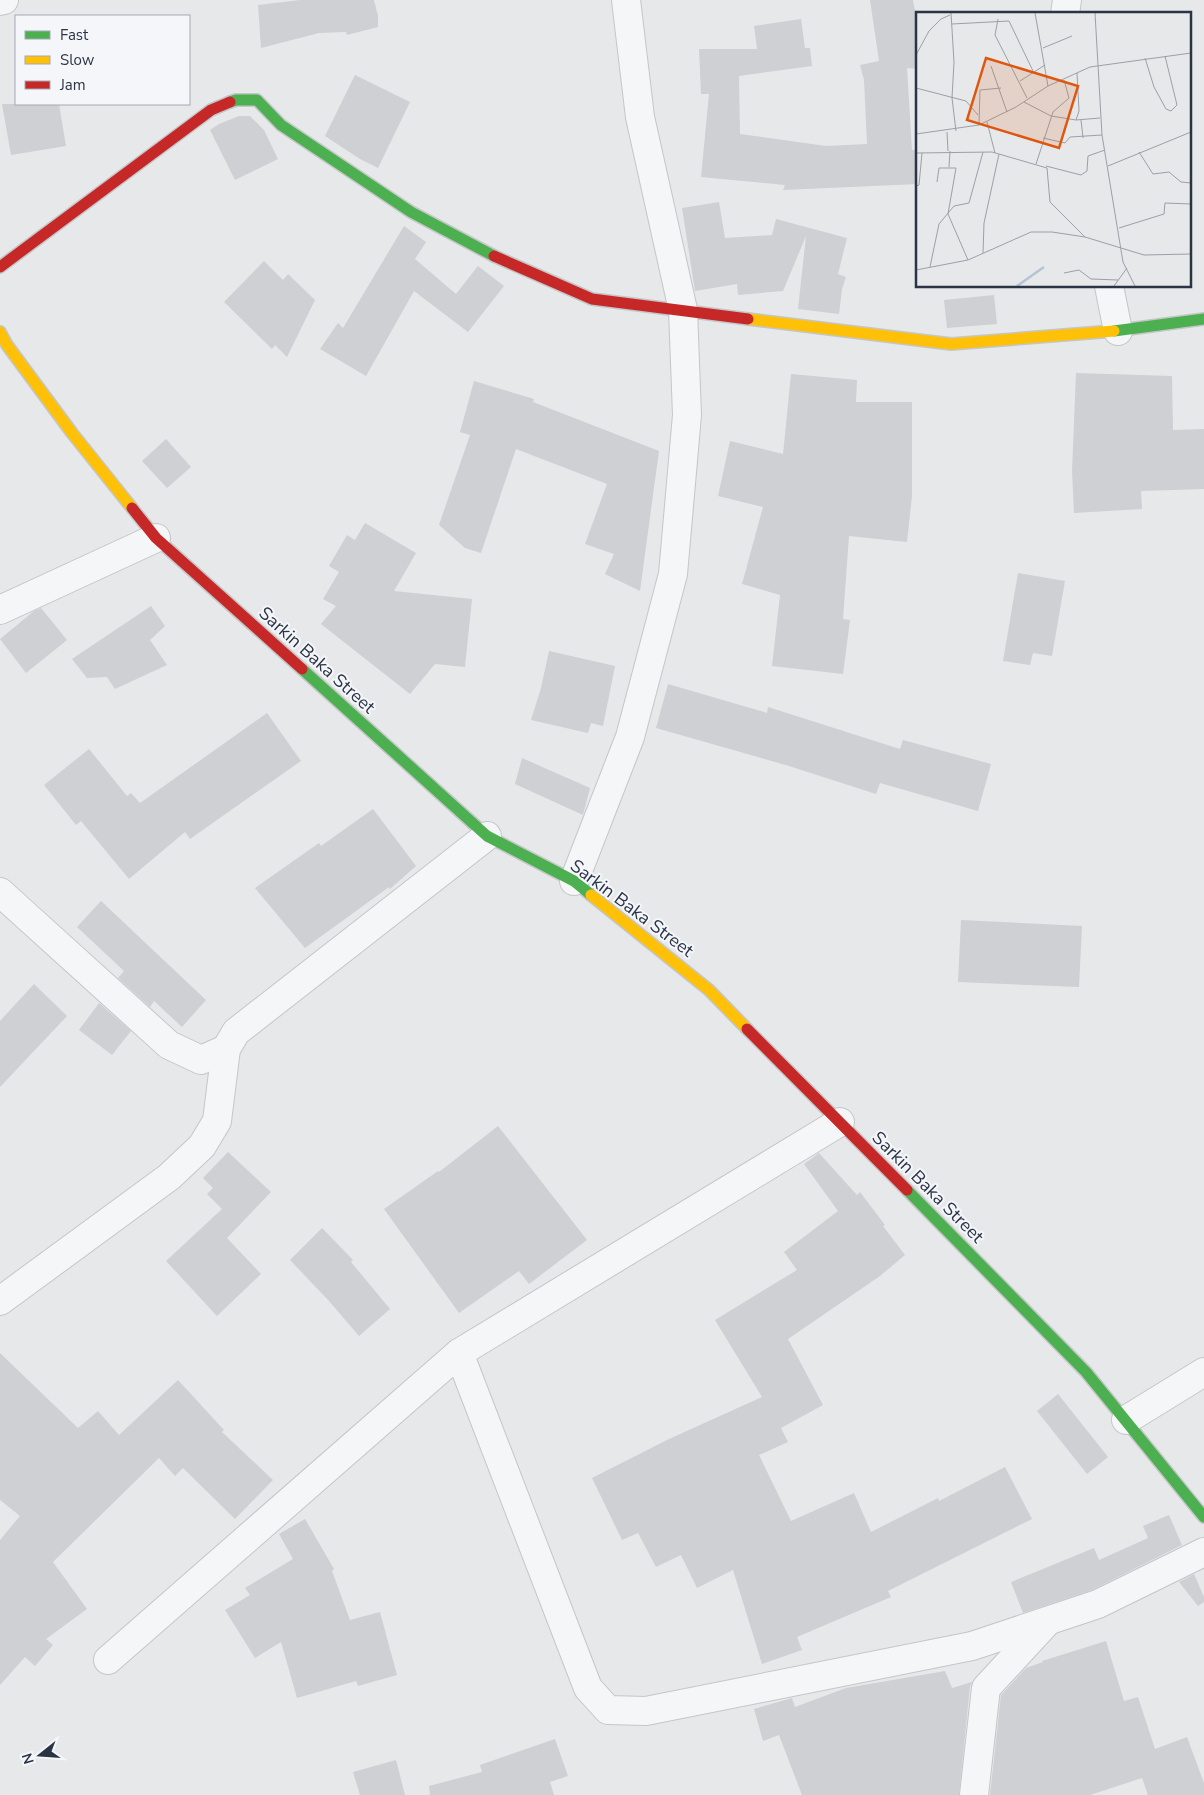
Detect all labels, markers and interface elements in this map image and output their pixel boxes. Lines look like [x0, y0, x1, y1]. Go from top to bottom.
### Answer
inset map [916, 12, 1192, 288]
legend [15, 15, 190, 105]
text: Fast [60, 25, 89, 45]
text: Slow [60, 50, 95, 70]
text: Jam [59, 75, 86, 95]
street label: Sarkin Baka Street [254, 601, 381, 719]
street label: Sarkin Baka Street [565, 854, 699, 963]
street label: Sarkin Baka Street [867, 1126, 990, 1249]
north arrow [15, 1730, 65, 1780]
text: N [17, 1751, 39, 1766]

